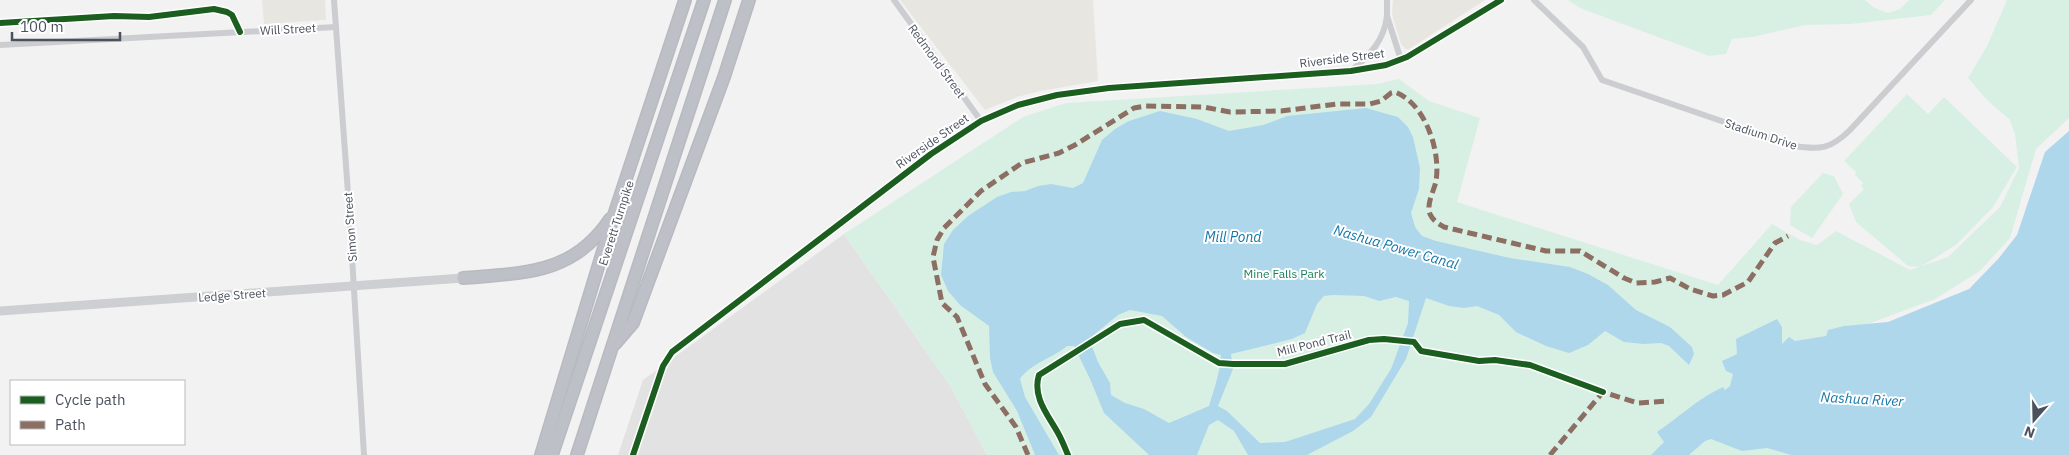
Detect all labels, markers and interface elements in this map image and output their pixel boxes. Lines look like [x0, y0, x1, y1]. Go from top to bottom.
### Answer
scale bar [12, 10, 120, 42]
text: 100 m [20, 17, 64, 36]
street label: Will Street [260, 20, 316, 38]
street label: Redmond Street [905, 21, 969, 101]
street label: Riverside Street [1299, 45, 1385, 71]
street label: Riverside Street [893, 110, 971, 172]
street label: Stadium Drive [1723, 115, 1800, 153]
street label: Everett Turnpike [595, 178, 637, 267]
street label: Simon Street [340, 192, 360, 262]
water label: Nashua Power Canal [1332, 221, 1461, 273]
water label: Mill Pond [1204, 228, 1262, 246]
park label: Mine Falls Park [1243, 266, 1325, 281]
street label: Ledge Street [198, 285, 266, 305]
street label: Mill Pond Trail [1275, 327, 1353, 359]
legend [10, 380, 185, 445]
water label: Nashua River [1820, 388, 1905, 410]
text: Cycle path [55, 390, 126, 409]
north arrow [2009, 395, 2059, 445]
text: Path [55, 415, 86, 434]
text: N [2022, 422, 2037, 442]

